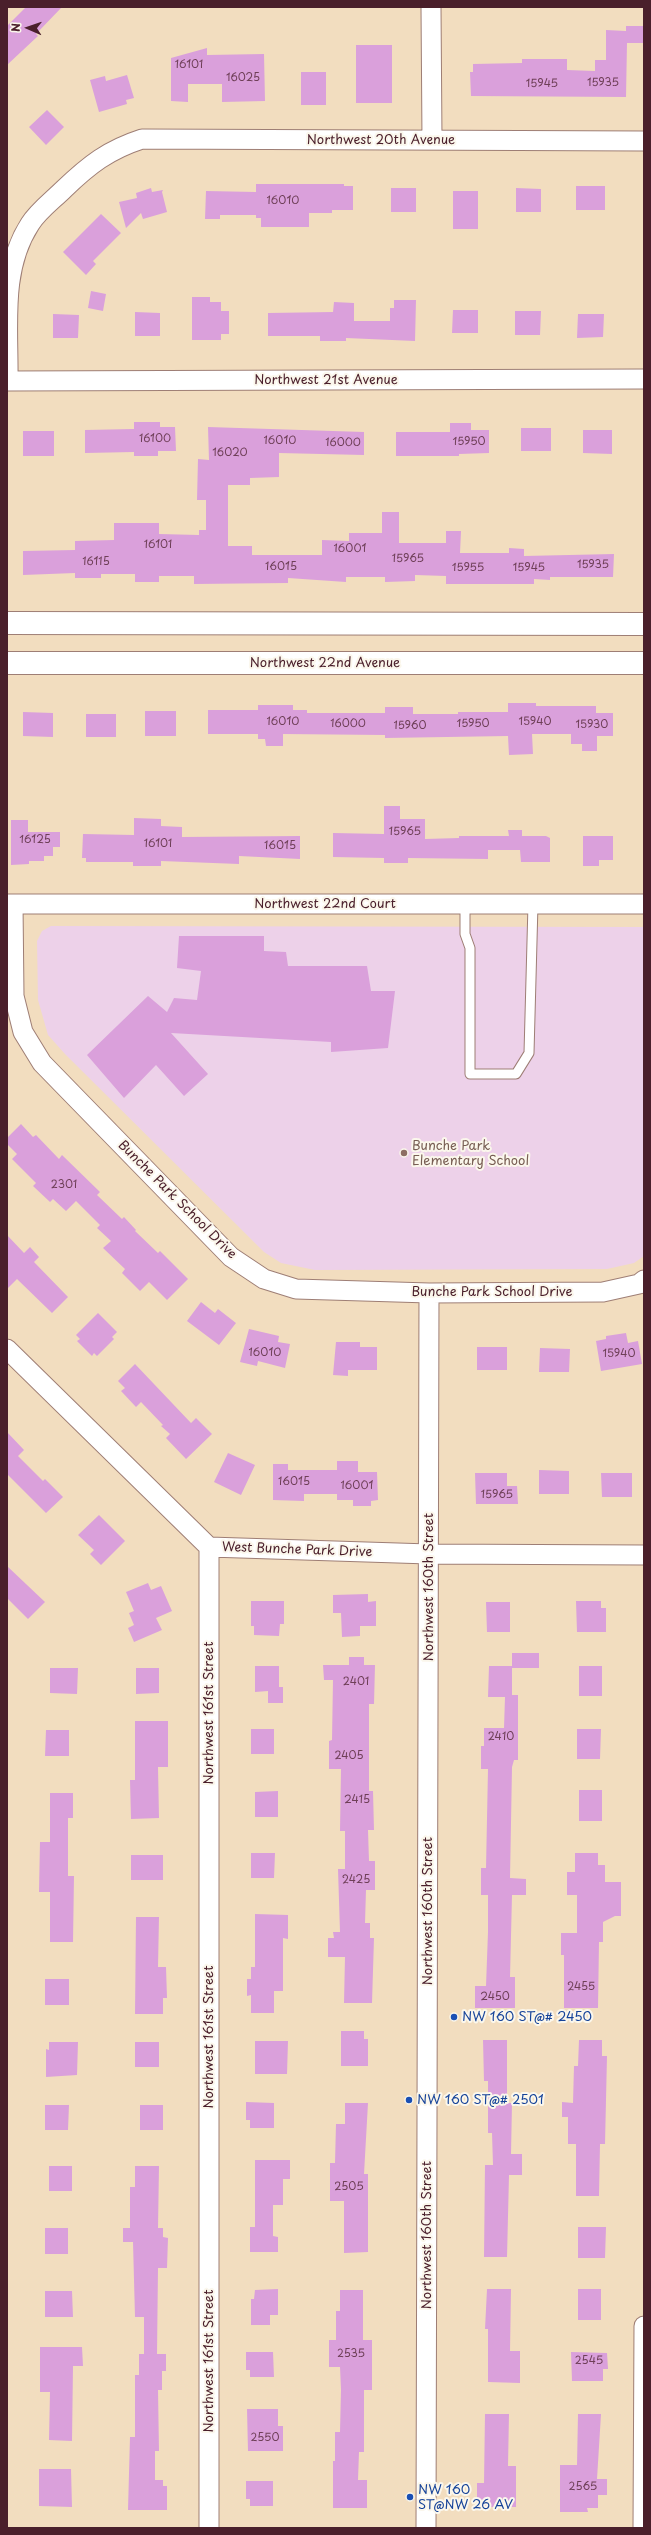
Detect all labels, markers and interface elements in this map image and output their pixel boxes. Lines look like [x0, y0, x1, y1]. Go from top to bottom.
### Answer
north arrow [8, 8, 48, 48]
text: N [7, 23, 24, 32]
house number: 16101 [175, 58, 203, 72]
house number: 16025 [226, 71, 260, 85]
house number: 15935 [587, 76, 619, 90]
house number: 15945 [526, 77, 558, 91]
street label: Northwest 20th Avenue [307, 132, 455, 148]
house number: 16010 [267, 194, 299, 208]
street label: Northwest 21st Avenue [254, 372, 398, 388]
house number: 16100 [139, 432, 171, 446]
house number: 16010 [264, 434, 296, 448]
house number: 15950 [452, 435, 486, 449]
house number: 16000 [325, 436, 361, 450]
house number: 16020 [212, 446, 248, 460]
house number: 16101 [144, 538, 172, 552]
house number: 16001 [334, 542, 366, 556]
house number: 15965 [392, 552, 424, 566]
house number: 16115 [82, 555, 110, 569]
house number: 15935 [577, 558, 609, 572]
house number: 16015 [265, 560, 297, 574]
house number: 15955 [452, 561, 484, 575]
house number: 15945 [513, 561, 545, 575]
street label: Northwest 22nd Avenue [250, 655, 400, 671]
house number: 16010 [267, 715, 299, 729]
house number: 15940 [518, 715, 552, 729]
house number: 16000 [330, 717, 366, 731]
house number: 15950 [456, 717, 490, 731]
house number: 15930 [576, 718, 608, 732]
house number: 15960 [393, 719, 427, 733]
house number: 15965 [389, 825, 421, 839]
house number: 16125 [19, 833, 51, 847]
house number: 16101 [144, 837, 172, 851]
house number: 16015 [264, 839, 296, 853]
street label: Northwest 22nd Court [254, 896, 396, 912]
street label: Bunche Park School Drive [115, 1138, 239, 1262]
place label: Bunche Park Elementary School [412, 1138, 529, 1169]
marker: Bunche Park Elementary School [399, 1148, 409, 1158]
house number: 2301 [51, 1178, 77, 1192]
street label: Bunche Park School Drive [412, 1284, 572, 1300]
house number: 16010 [249, 1346, 281, 1360]
house number: 15940 [602, 1347, 636, 1361]
house number: 16015 [278, 1475, 310, 1489]
house number: 16001 [341, 1479, 373, 1493]
house number: 15965 [481, 1488, 513, 1502]
street label: Northwest 160th Street [421, 1513, 437, 1661]
street label: West Bunche Park Drive [222, 1540, 372, 1560]
street label: Northwest 161st Street [201, 1642, 217, 1784]
house number: 2401 [343, 1675, 369, 1689]
house number: 2410 [488, 1730, 514, 1744]
house number: 2405 [334, 1749, 364, 1763]
house number: 2415 [344, 1793, 370, 1807]
street label: Northwest 160th Street [420, 1837, 436, 1985]
house number: 2425 [342, 1873, 370, 1887]
street label: Northwest 161st Street [201, 1966, 217, 2108]
house number: 2455 [567, 1980, 595, 1994]
house number: 2450 [480, 1990, 510, 2004]
place label: NW 160 ST@# 2450 [462, 2009, 592, 2025]
marker: NW 160 ST@# 2450 [449, 2012, 459, 2022]
place label: NW 160 ST@# 2501 [417, 2092, 544, 2108]
marker: NW 160 ST@# 2501 [404, 2095, 414, 2105]
street label: Northwest 160th Street [419, 2161, 435, 2309]
house number: 2505 [334, 2180, 364, 2194]
street label: Northwest 161st Street [201, 2290, 217, 2432]
house number: 2535 [337, 2347, 365, 2361]
house number: 2545 [575, 2354, 603, 2368]
house number: 2550 [251, 2431, 279, 2445]
house number: 2565 [569, 2480, 597, 2494]
place label: NW 160 ST@NW 26 AV [418, 2482, 513, 2513]
marker: NW 160 ST@NW 26 AV [405, 2492, 415, 2502]

